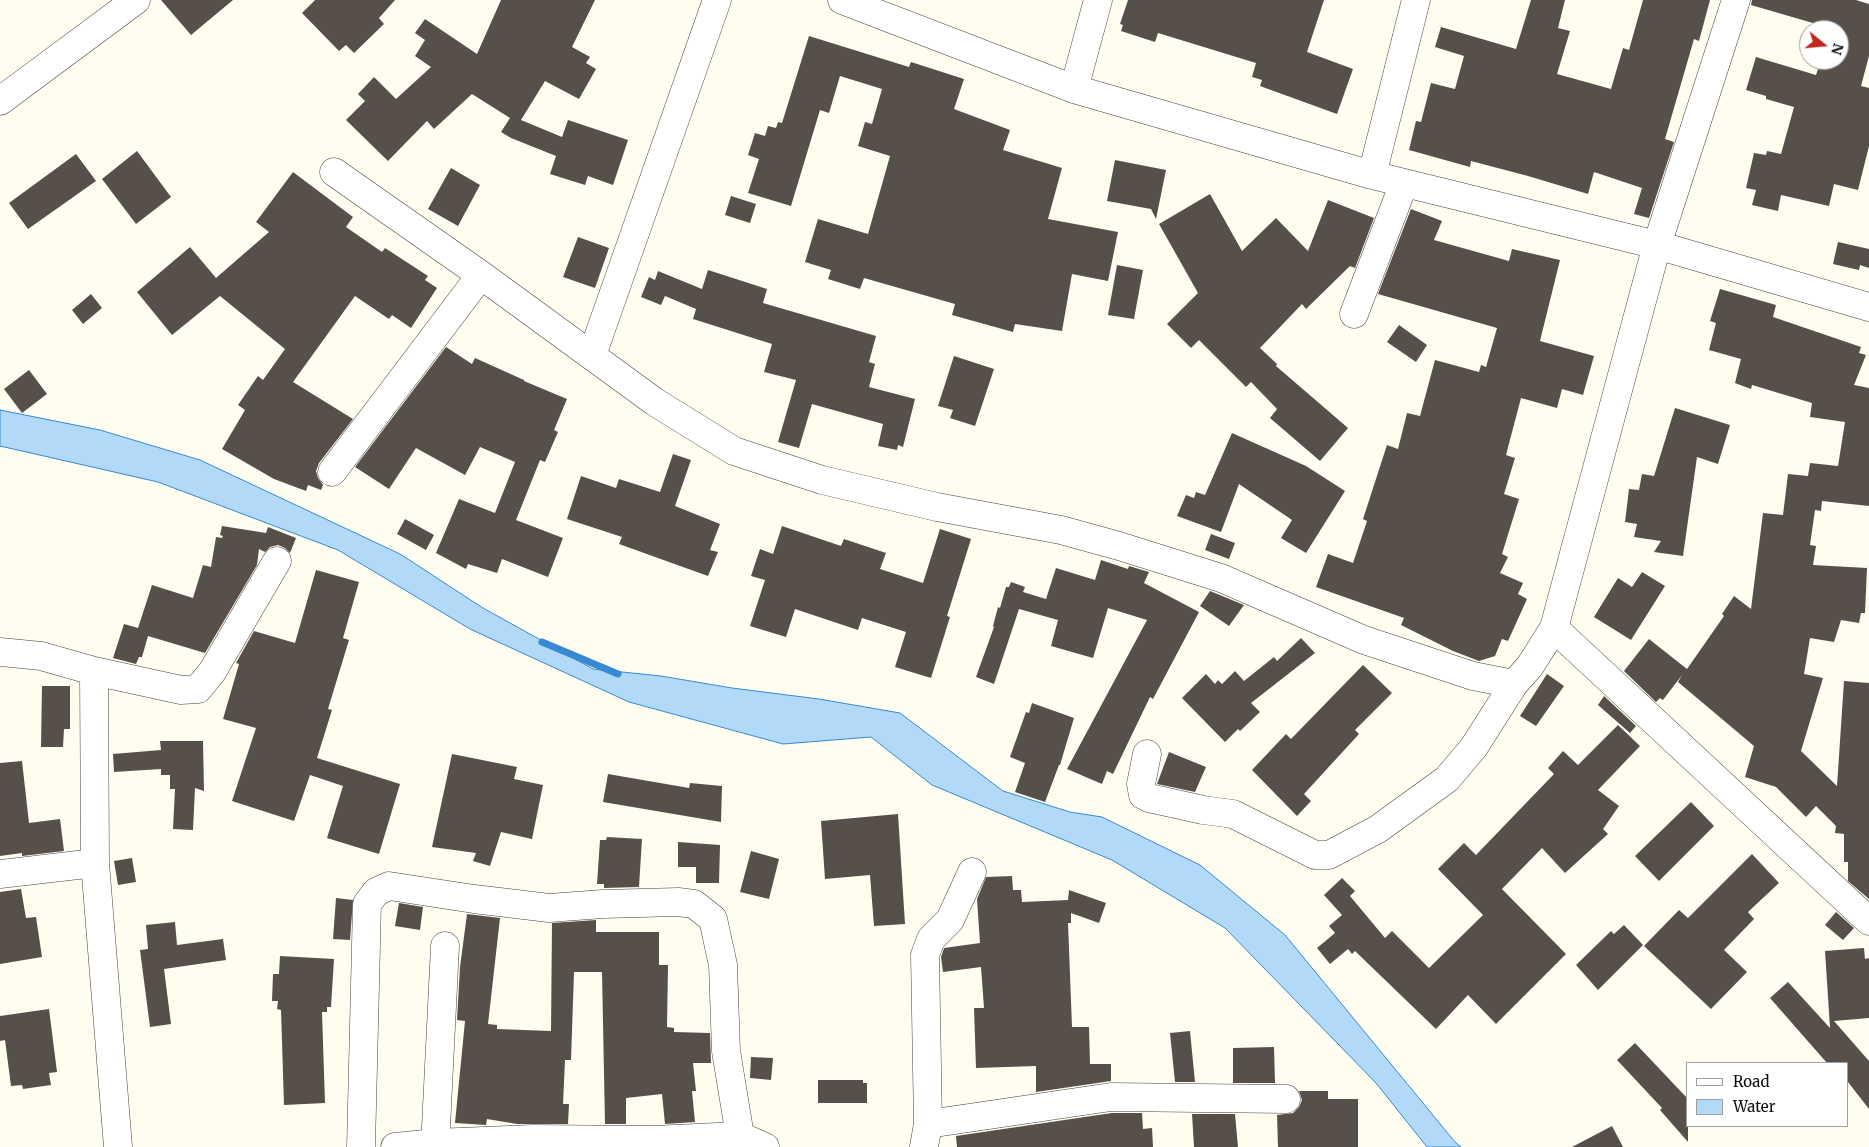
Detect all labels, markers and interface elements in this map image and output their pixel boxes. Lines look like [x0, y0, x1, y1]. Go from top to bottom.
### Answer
north arrow [1799, 20, 1849, 70]
text: N [1827, 41, 1848, 57]
legend [1686, 1062, 1849, 1127]
text: Road [1733, 1072, 1769, 1091]
text: Water [1733, 1097, 1775, 1116]

